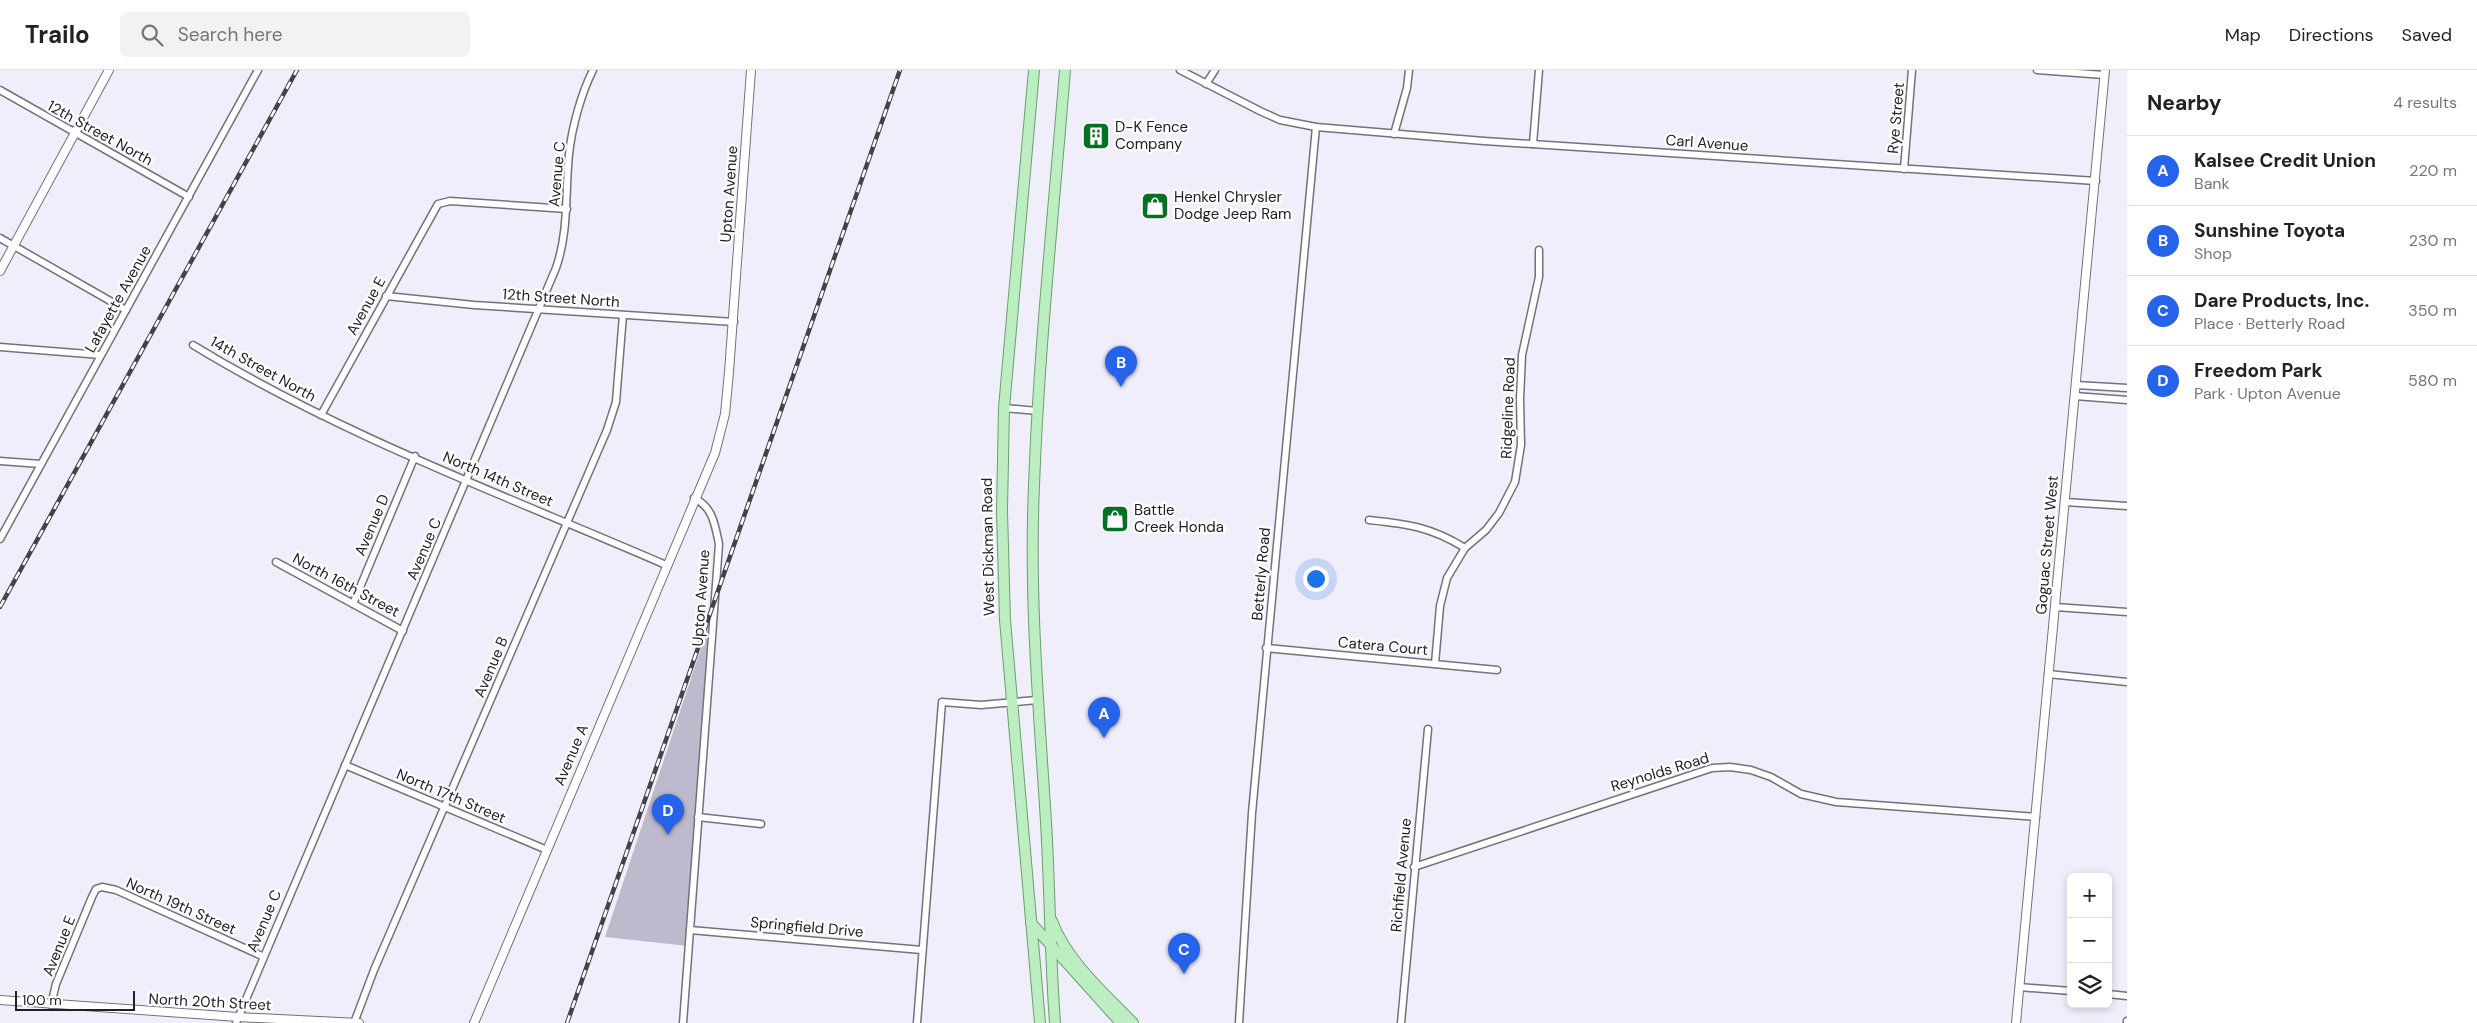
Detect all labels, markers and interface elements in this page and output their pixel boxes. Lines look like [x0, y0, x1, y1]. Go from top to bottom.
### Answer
search box [120, 12, 470, 57]
text: Trailo [25, 19, 90, 50]
icon: search [138, 21, 166, 49]
text: Search here [178, 22, 283, 47]
text: Map [2225, 23, 2261, 47]
text: Directions [2289, 23, 2374, 47]
text: Saved [2402, 23, 2452, 47]
street label: Rye Street [1883, 81, 1909, 155]
text: Nearby [2147, 89, 2221, 117]
text: 4 results [2393, 92, 2457, 113]
street label: 12th Street North [44, 96, 156, 170]
place label: D-K Fence Company [1115, 117, 1188, 154]
building icon: D-K Fence Company [1081, 121, 1111, 151]
street label: Carl Avenue [1665, 130, 1749, 156]
street label: Avenue C [544, 140, 570, 208]
street label: Upton Avenue [716, 145, 742, 243]
text: Kalsee Credit Union [2194, 148, 2376, 173]
text: A [2157, 160, 2169, 181]
text: 220 m [2409, 160, 2457, 181]
text: Bank [2194, 173, 2230, 194]
place label: Henkel Chrysler Dodge Jeep Ram [1174, 187, 1291, 224]
shop icon: Henkel Chrysler Dodge Jeep Ram [1140, 191, 1170, 221]
text: Sunshine Toyota [2194, 218, 2345, 243]
text: B [2158, 230, 2168, 251]
text: 230 m [2409, 230, 2457, 251]
street label: Lafayette Avenue [80, 242, 156, 356]
text: Shop [2194, 243, 2232, 264]
street label: Avenue E [342, 273, 390, 339]
street label: 12th Street North [502, 284, 620, 312]
text: Dare Products, Inc. [2194, 288, 2369, 313]
text: C [2157, 300, 2169, 321]
text: 350 m [2408, 300, 2457, 321]
text: Place · Betterly Road [2194, 313, 2345, 334]
street label: 14th Street North [207, 332, 319, 406]
pin: B [1105, 346, 1137, 387]
street label: Ridgeline Road [1496, 357, 1520, 459]
text: Freedom Park [2194, 358, 2322, 383]
text: D [2157, 370, 2169, 391]
text: 580 m [2408, 370, 2457, 391]
text: Park · Upton Avenue [2194, 383, 2341, 404]
street label: North 14th Street [440, 447, 556, 511]
street label: Goguac Street West [2031, 475, 2063, 615]
street label: West Dickman Road [977, 478, 999, 616]
street label: Avenue D [350, 491, 394, 559]
place label: Battle Creek Honda [1134, 500, 1224, 537]
shop icon: Battle Creek Honda [1100, 504, 1130, 534]
street label: Avenue C [402, 515, 446, 583]
street label: Betterly Road [1247, 527, 1275, 621]
street label: North 16th Street [289, 548, 403, 622]
street label: Upton Avenue [688, 549, 714, 647]
your location [1303, 566, 1329, 592]
street label: Catera Court [1337, 632, 1429, 660]
street label: Avenue B [469, 634, 513, 700]
pin: A [1088, 697, 1120, 738]
street label: Avenue A [549, 721, 593, 789]
street label: Reynolds Road [1608, 748, 1712, 796]
street label: North 17th Street [393, 764, 509, 828]
pin: D [652, 794, 684, 835]
street label: Richfield Avenue [1386, 817, 1416, 933]
street label: North 19th Street [123, 873, 239, 939]
map controls [2067, 873, 2112, 1008]
button: + [2067, 873, 2112, 918]
street label: Avenue C [242, 887, 286, 955]
street label: Springfield Drive [750, 912, 864, 942]
street label: Avenue E [38, 913, 80, 979]
button: − [2067, 918, 2112, 963]
pin: C [1168, 933, 1200, 974]
button: layers [2067, 963, 2112, 1008]
scale bar [15, 988, 135, 1011]
street label: North 20th Street [148, 989, 272, 1015]
text: 100 m [22, 991, 62, 1009]

